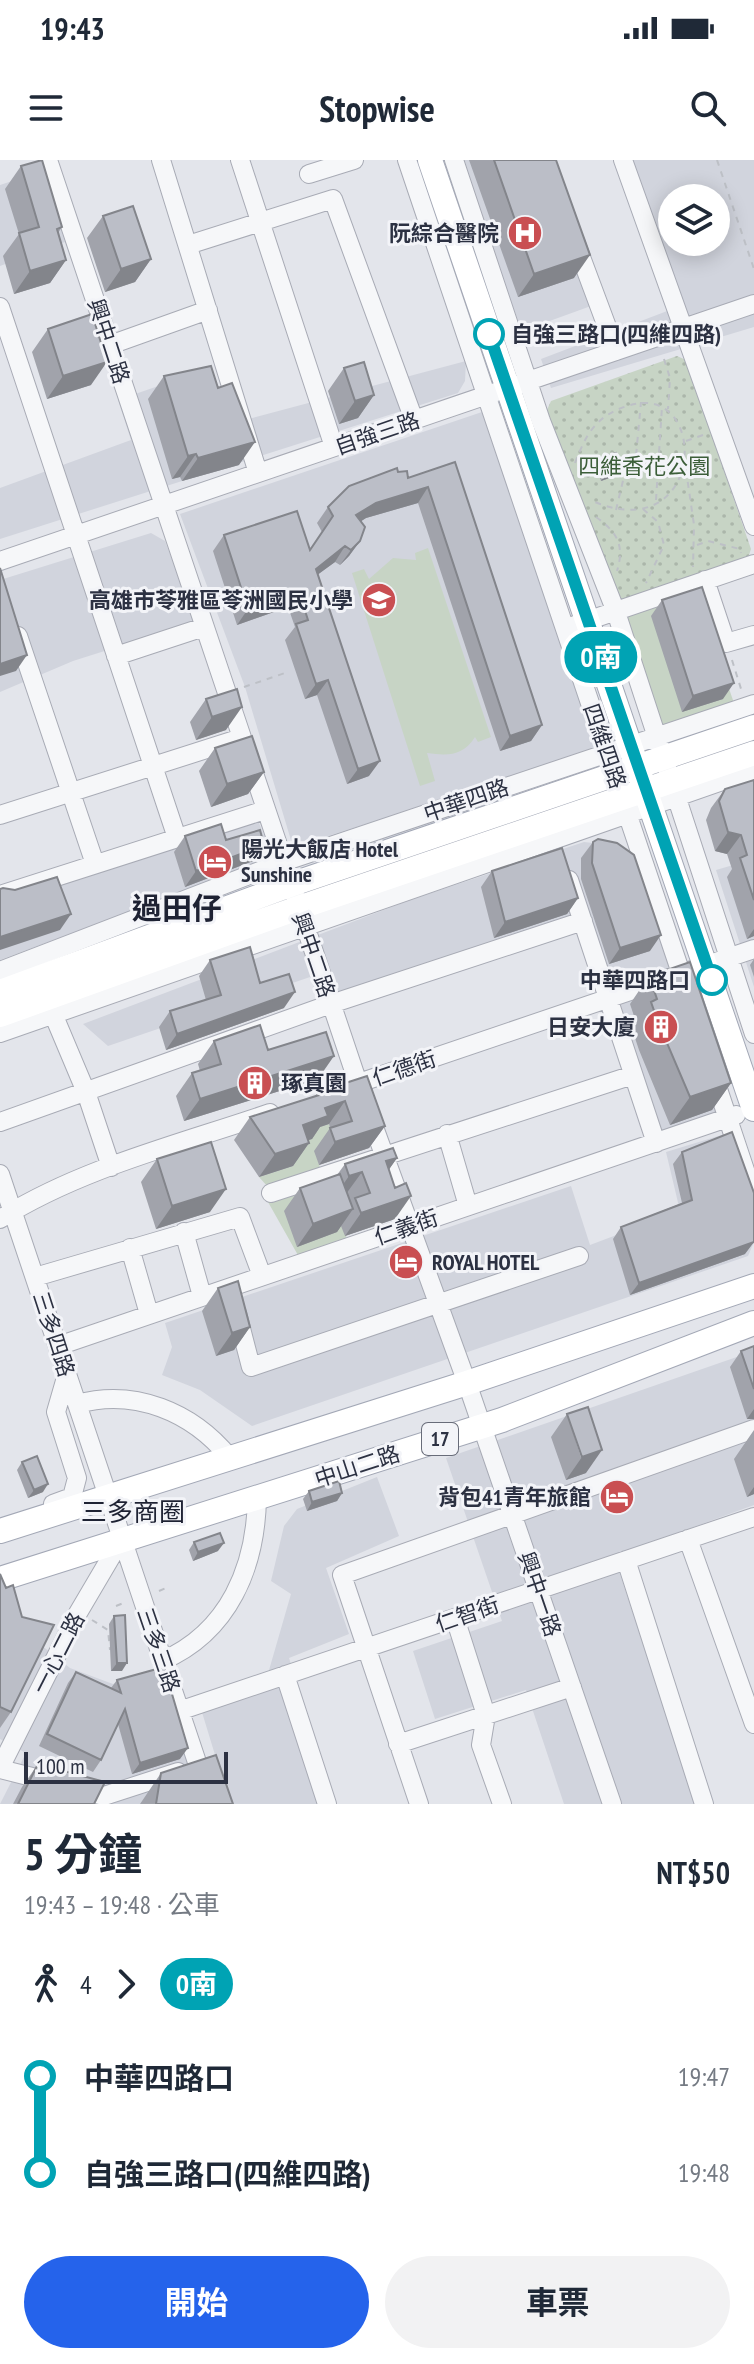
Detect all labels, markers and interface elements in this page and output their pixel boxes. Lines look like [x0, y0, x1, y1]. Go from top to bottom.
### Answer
text: 19:43 [40, 9, 105, 48]
text: Stopwise [319, 85, 435, 132]
icon: menu [24, 86, 68, 130]
icon: search [686, 86, 730, 130]
map controls [658, 184, 730, 256]
button: layers [658, 184, 730, 256]
hospital icon: 阮綜合醫院 [506, 214, 544, 252]
place label: 阮綜合醫院 [389, 219, 499, 247]
street label: 興中二路 [82, 295, 136, 387]
marker: 自強三路口(四維四路) [474, 319, 504, 349]
place label: 自強三路口(四維四路) [511, 320, 721, 348]
street label: 自強三路 [331, 405, 423, 461]
park label: 四維香花公園 [578, 452, 710, 480]
school or university icon: 高雄市苓雅區苓洲國民小學 [360, 581, 398, 619]
place label: 高雄市苓雅區苓洲國民小學 [89, 586, 353, 614]
line badge: 0南 [565, 631, 637, 683]
text: 0南 [580, 638, 622, 675]
street label: 四維四路 [577, 700, 633, 792]
street label: 中華四路 [420, 772, 512, 828]
place label: 陽光大飯店 Hotel Sunshine [241, 835, 399, 888]
hotel icon: 陽光大飯店 Hotel Sunshine [196, 843, 234, 881]
district label: 過田仔 [132, 888, 222, 927]
street label: 興中二路 [286, 909, 342, 1001]
marker: 中華四路口 [697, 965, 727, 995]
place label: 中華四路口 [580, 966, 690, 994]
building icon: 日安大廈 [642, 1008, 680, 1046]
place label: 日安大廈 [547, 1013, 635, 1041]
street label: 仁德街 [368, 1044, 440, 1092]
building icon: 琢真園 [236, 1064, 274, 1102]
place label: 琢真園 [281, 1069, 347, 1097]
street label: 仁義街 [370, 1203, 442, 1251]
hotel icon: ROYAL HOTEL [387, 1243, 425, 1281]
place label: ROYAL HOTEL [432, 1248, 540, 1276]
street label: 三多四路 [27, 1288, 81, 1380]
road number: 17 [422, 1423, 458, 1455]
street label: 中山二路 [311, 1439, 403, 1493]
hotel icon: 背包41青年旅館 [598, 1478, 636, 1516]
place label: 背包41青年旅館 [438, 1483, 591, 1511]
district label: 三多商圈 [81, 1495, 185, 1528]
street label: 興中一路 [512, 1548, 568, 1640]
street label: 仁智街 [431, 1590, 503, 1638]
street label: 三多三路 [131, 1604, 187, 1696]
street label: 一心二路 [26, 1607, 90, 1699]
scale bar [24, 1748, 228, 1784]
text: 100 m [36, 1752, 85, 1780]
text: 5 分鐘 [24, 1825, 142, 1882]
text: NT$50 [657, 1853, 730, 1892]
text: 19:43 – 19:48 · 公車 [24, 1888, 220, 1921]
icon: walk [24, 1962, 68, 2006]
icon: forward [104, 1962, 148, 2006]
text: 0南 [176, 1965, 217, 2002]
text: 4 [80, 1968, 92, 2001]
text: 中華四路口 [84, 2058, 234, 2097]
text: 19:47 [678, 2060, 730, 2093]
text: 自強三路口(四維四路) [84, 2154, 371, 2193]
text: 19:48 [678, 2156, 730, 2189]
button: 開始 [24, 2256, 369, 2348]
button: 車票 [385, 2256, 730, 2348]

